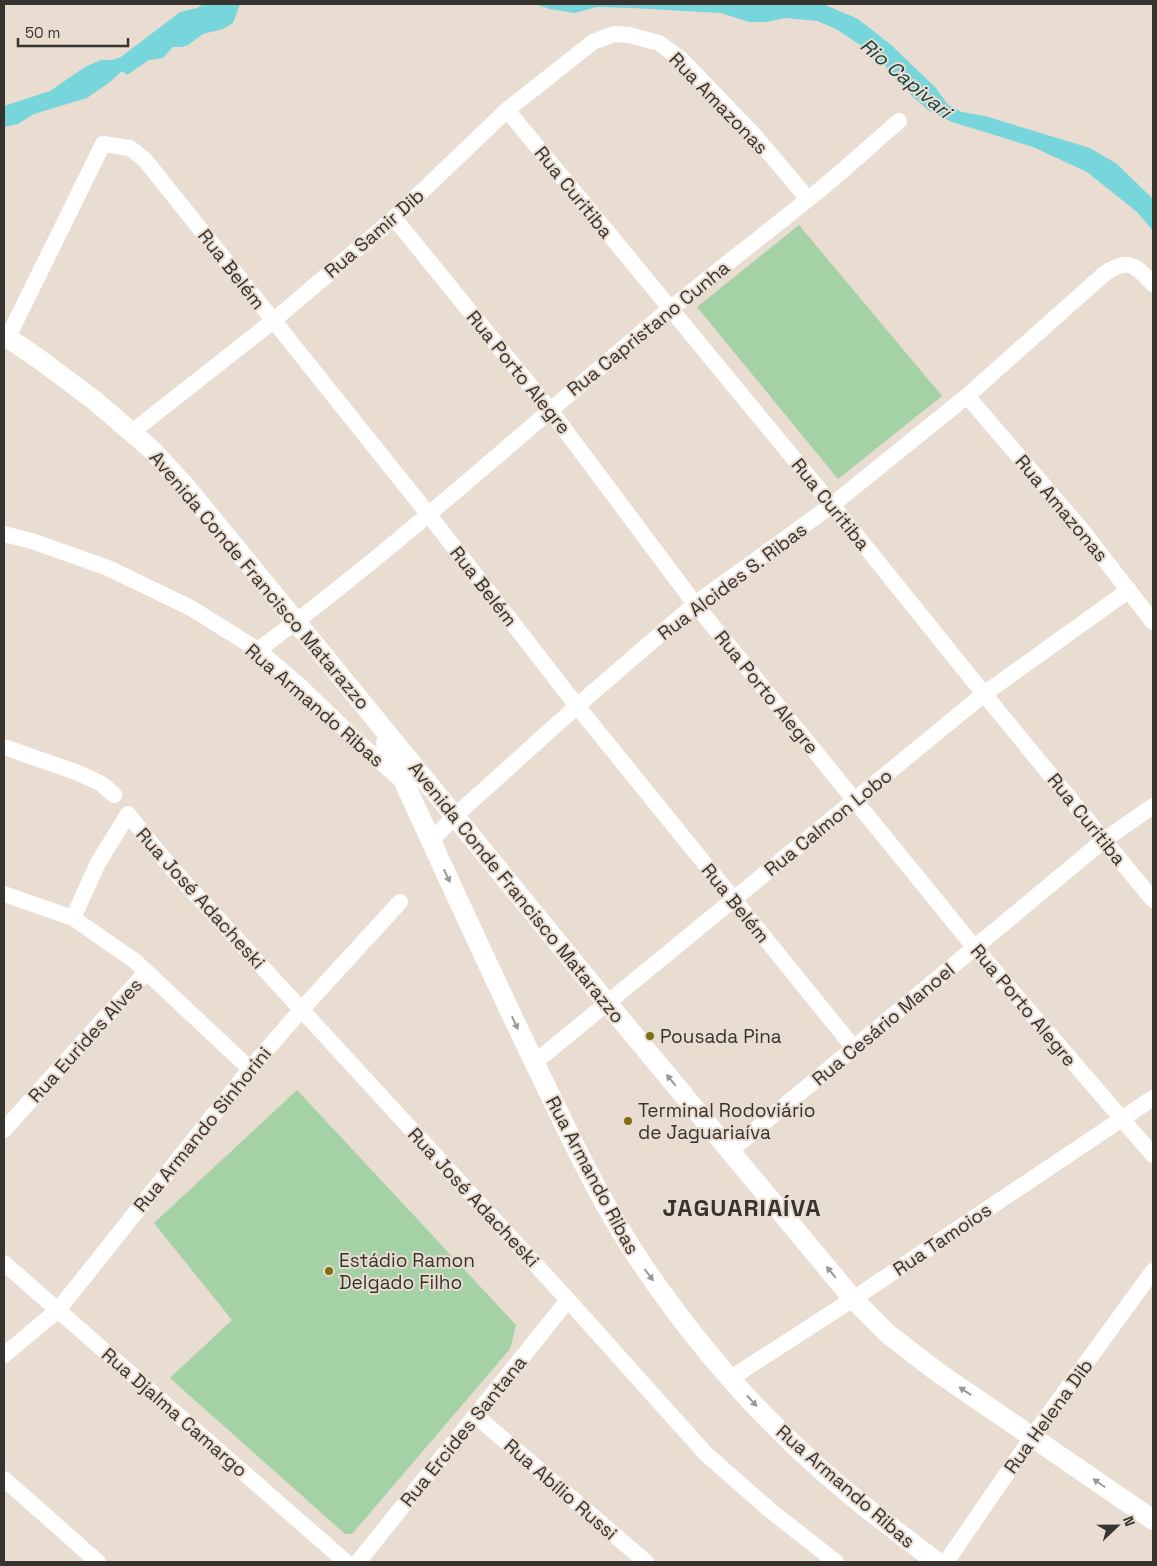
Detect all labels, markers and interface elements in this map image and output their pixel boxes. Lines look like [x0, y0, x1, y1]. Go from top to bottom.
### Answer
scale bar [18, 15, 128, 47]
text: 50 m [25, 23, 60, 42]
water label: Rio Capivari [855, 32, 959, 125]
street label: Rua Amazonas [664, 47, 774, 160]
street label: Rua Curitiba [529, 141, 618, 244]
street label: Rua Samir Dib [319, 183, 430, 284]
street label: Rua Belém [192, 224, 271, 315]
street label: Rua Capristano Cunha [562, 255, 735, 402]
street label: Rua Porto Alegre [461, 305, 576, 439]
street label: Avenida Conde Francisco Matarazzo [144, 446, 375, 715]
street label: Rua Amazonas [1010, 450, 1114, 567]
street label: Rua Curitiba [786, 453, 875, 556]
street label: Rua Alcides S. Ribas [653, 517, 812, 646]
street label: Rua Belém [444, 541, 523, 632]
street label: Rua Porto Alegre [709, 625, 824, 759]
street label: Rua Armando Ribas [240, 638, 389, 772]
street label: Avenida Conde Francisco Matarazzo [403, 756, 630, 1028]
street label: Rua Calmon Lobo [759, 763, 898, 882]
street label: Rua Curitiba [1042, 768, 1131, 871]
street label: Rua José Adacheski [130, 822, 271, 974]
street label: Rua Belém [696, 858, 775, 948]
one-way arrow [444, 869, 452, 883]
street label: Rua Porto Alegre [965, 939, 1082, 1072]
street label: Rua Cesário Manoel [807, 957, 960, 1091]
street label: Rua Eurides Alves [23, 973, 148, 1108]
one-way arrow [512, 1016, 520, 1030]
place label: Pousada Pina [660, 1024, 782, 1049]
marker: Pousada Pina [644, 1030, 656, 1042]
street label: Rua Armando Sinhorini [128, 1042, 277, 1217]
one-way arrow [666, 1073, 677, 1086]
street label: Rua Armando Ribas [540, 1092, 645, 1259]
place label: Terminal Rodoviário de Jaguariaíva [638, 1098, 815, 1145]
marker: Terminal Rodoviário de Jaguariaíva [622, 1115, 634, 1127]
street label: Rua José Adacheski [402, 1122, 545, 1272]
district label: JAGUARIAÍVA [663, 1192, 821, 1223]
street label: Rua Tamoios [888, 1197, 996, 1282]
place label: Estádio Ramon Delgado Filho [339, 1248, 475, 1295]
marker: Estádio Ramon Delgado Filho [323, 1265, 335, 1277]
one-way arrow [825, 1266, 836, 1279]
one-way arrow [644, 1268, 654, 1282]
street label: Rua Djalma Camargo [96, 1342, 253, 1483]
street label: Rua Ercides Santana [395, 1351, 532, 1512]
street label: Rua Helena Dib [998, 1354, 1098, 1479]
one-way arrow [958, 1386, 971, 1396]
one-way arrow [746, 1394, 758, 1406]
street label: Rua Armando Ribas [771, 1419, 920, 1553]
street label: Rua Abílio Russi [499, 1433, 623, 1545]
one-way arrow [1092, 1478, 1105, 1488]
north arrow [1092, 1501, 1142, 1551]
text: N [1119, 1513, 1139, 1529]

